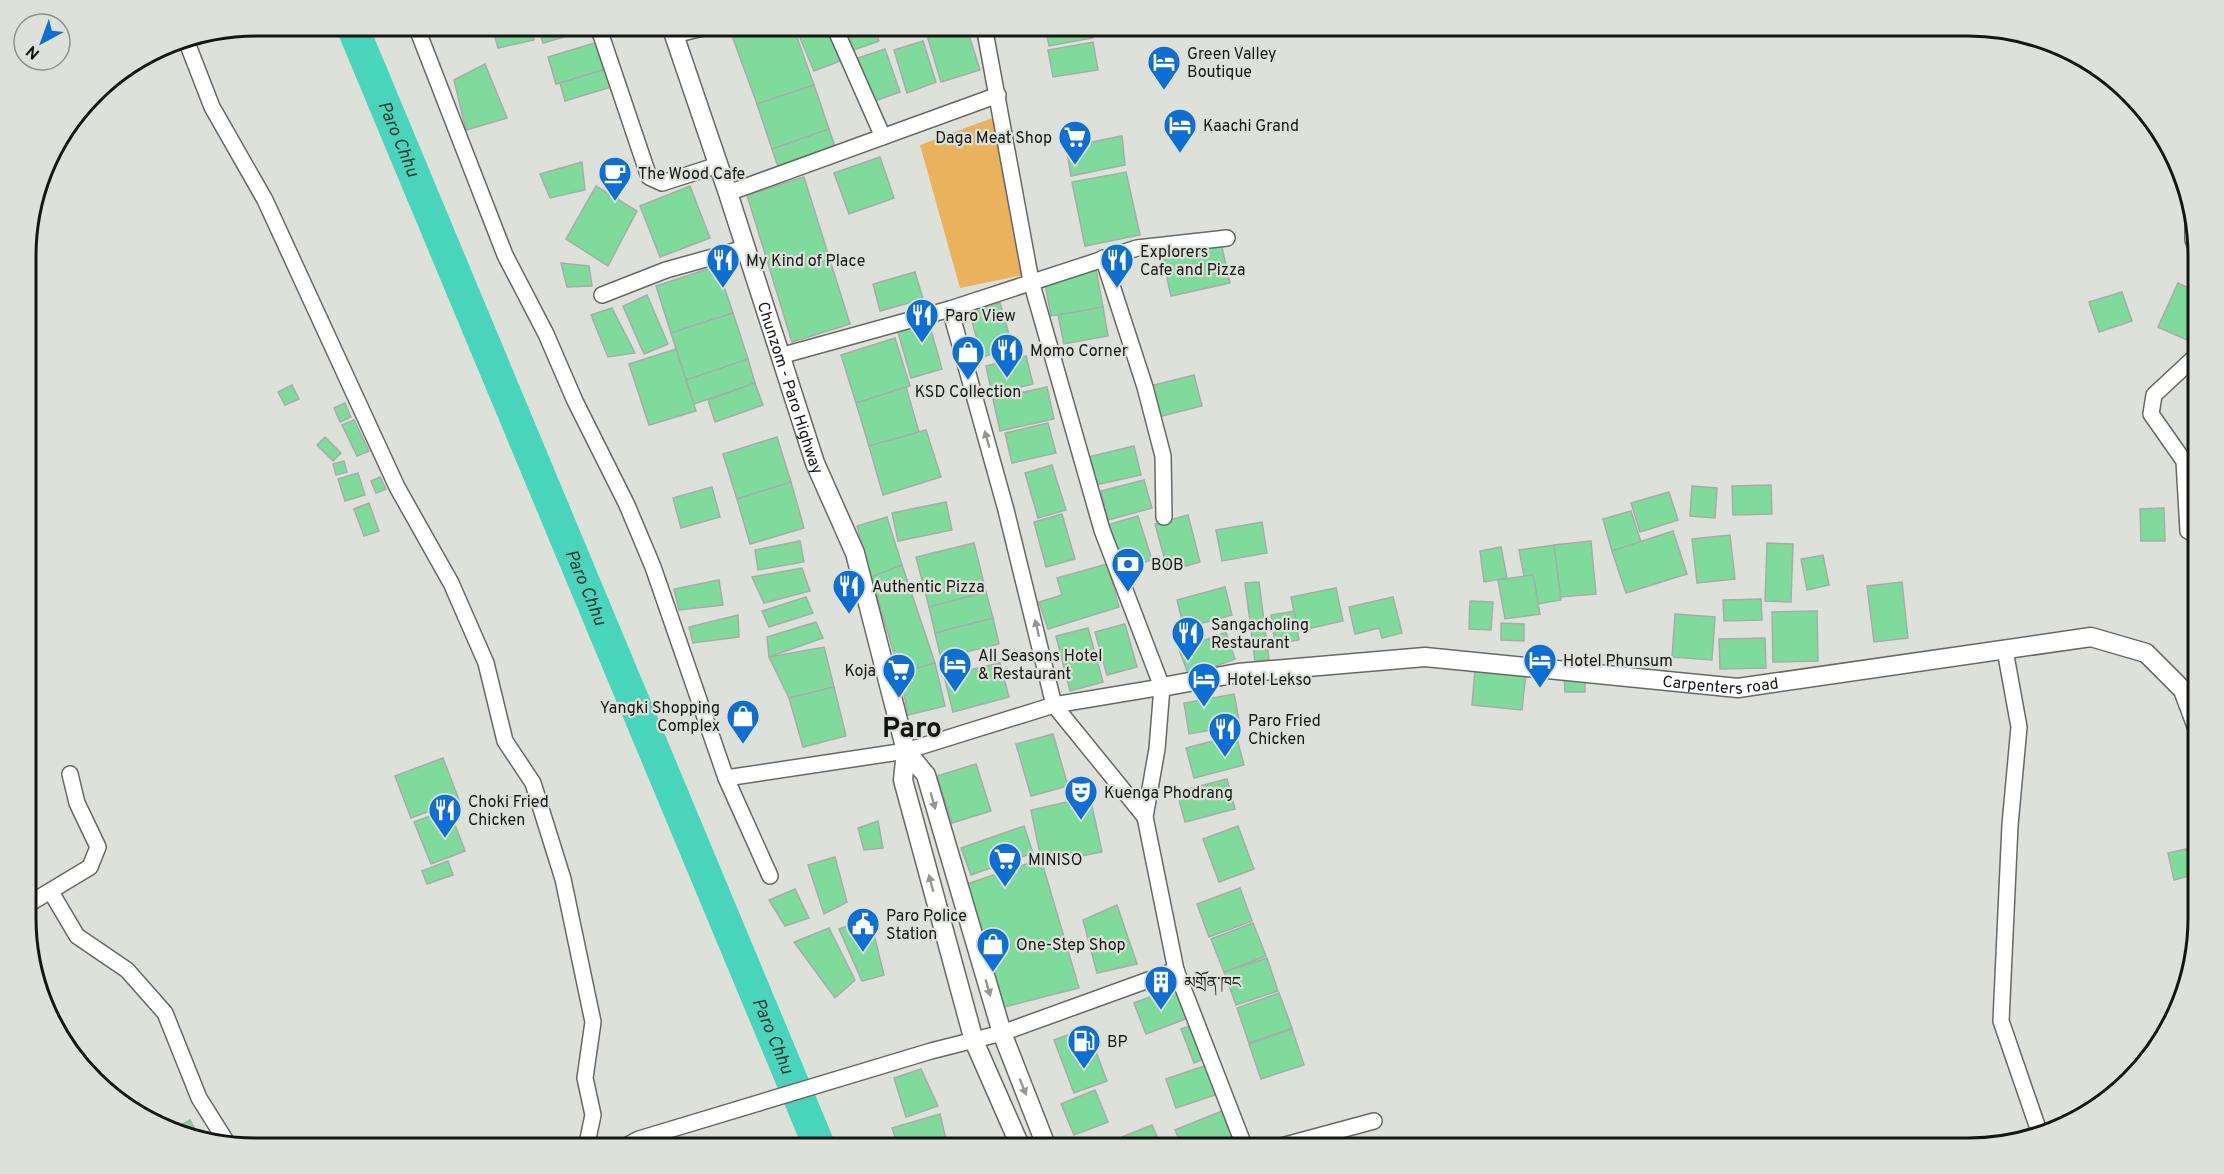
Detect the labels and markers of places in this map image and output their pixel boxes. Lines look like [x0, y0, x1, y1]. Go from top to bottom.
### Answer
hotel icon: Green Valley Boutique [1146, 44, 1182, 91]
place label: Green Valley Boutique [1187, 45, 1277, 83]
hotel icon: Kaachi Grand [1162, 107, 1198, 154]
place label: Kaachi Grand [1203, 117, 1299, 137]
supermarket icon: Daga Meat Shop [1057, 119, 1093, 166]
place label: Daga Meat Shop [935, 129, 1052, 149]
cafe icon: The Wood Cafe [597, 155, 633, 202]
place label: The Wood Cafe [638, 165, 745, 185]
restaurant icon: My Kind of Place [705, 242, 741, 289]
restaurant icon: Explorers Cafe and Pizza [1099, 242, 1135, 289]
place label: Explorers Cafe and Pizza [1140, 243, 1245, 281]
place label: My Kind of Place [746, 252, 865, 272]
restaurant icon: Paro View [904, 297, 940, 344]
place label: Paro View [945, 307, 1016, 327]
restaurant icon: Momo Corner [989, 332, 1025, 379]
shop icon: KSD Collection [950, 334, 986, 381]
place label: Momo Corner [1030, 342, 1128, 362]
place label: KSD Collection [915, 383, 1021, 403]
bank icon: BOB [1110, 546, 1146, 593]
place label: BOB [1151, 556, 1184, 576]
restaurant icon: Authentic Pizza [831, 568, 867, 615]
place label: Authentic Pizza [872, 578, 985, 598]
restaurant icon: Sangacholing Restaurant [1170, 615, 1206, 662]
place label: Sangacholing Restaurant [1211, 616, 1309, 654]
hotel icon: Hotel Phunsum [1522, 642, 1558, 689]
hotel icon: All Seasons Hotel & Restaurant [937, 646, 973, 693]
place label: All Seasons Hotel & Restaurant [978, 647, 1102, 685]
supermarket icon: Koja [881, 652, 917, 699]
place label: Hotel Phunsum [1563, 652, 1673, 672]
hotel icon: Hotel Lekso [1186, 661, 1222, 708]
place label: Koja [844, 662, 876, 682]
place label: Hotel Lekso [1227, 671, 1312, 691]
shop icon: Yangki Shopping Complex [725, 698, 761, 745]
place label: Yangki Shopping Complex [600, 699, 720, 737]
restaurant icon: Paro Fried Chicken [1207, 711, 1243, 758]
place label: Paro Fried Chicken [1248, 712, 1321, 750]
theatre icon: Kuenga Phodrang [1063, 774, 1099, 821]
place label: Kuenga Phodrang [1104, 784, 1233, 804]
restaurant icon: Choki Fried Chicken [427, 792, 463, 839]
place label: Choki Fried Chicken [468, 793, 549, 831]
supermarket icon: MINISO [987, 841, 1023, 888]
place label: MINISO [1028, 851, 1082, 871]
public building icon: Paro Police Station [845, 906, 881, 953]
place label: Paro Police Station [886, 907, 967, 945]
shop icon: One-Step Shop [975, 926, 1011, 973]
place label: One-Step Shop [1016, 936, 1126, 956]
building icon: མགྲོན་ཁང [1143, 964, 1179, 1011]
place label: མགྲོན་ཁང [1184, 970, 1242, 996]
fuel station icon: BP [1066, 1023, 1102, 1070]
place label: BP [1107, 1033, 1128, 1053]

